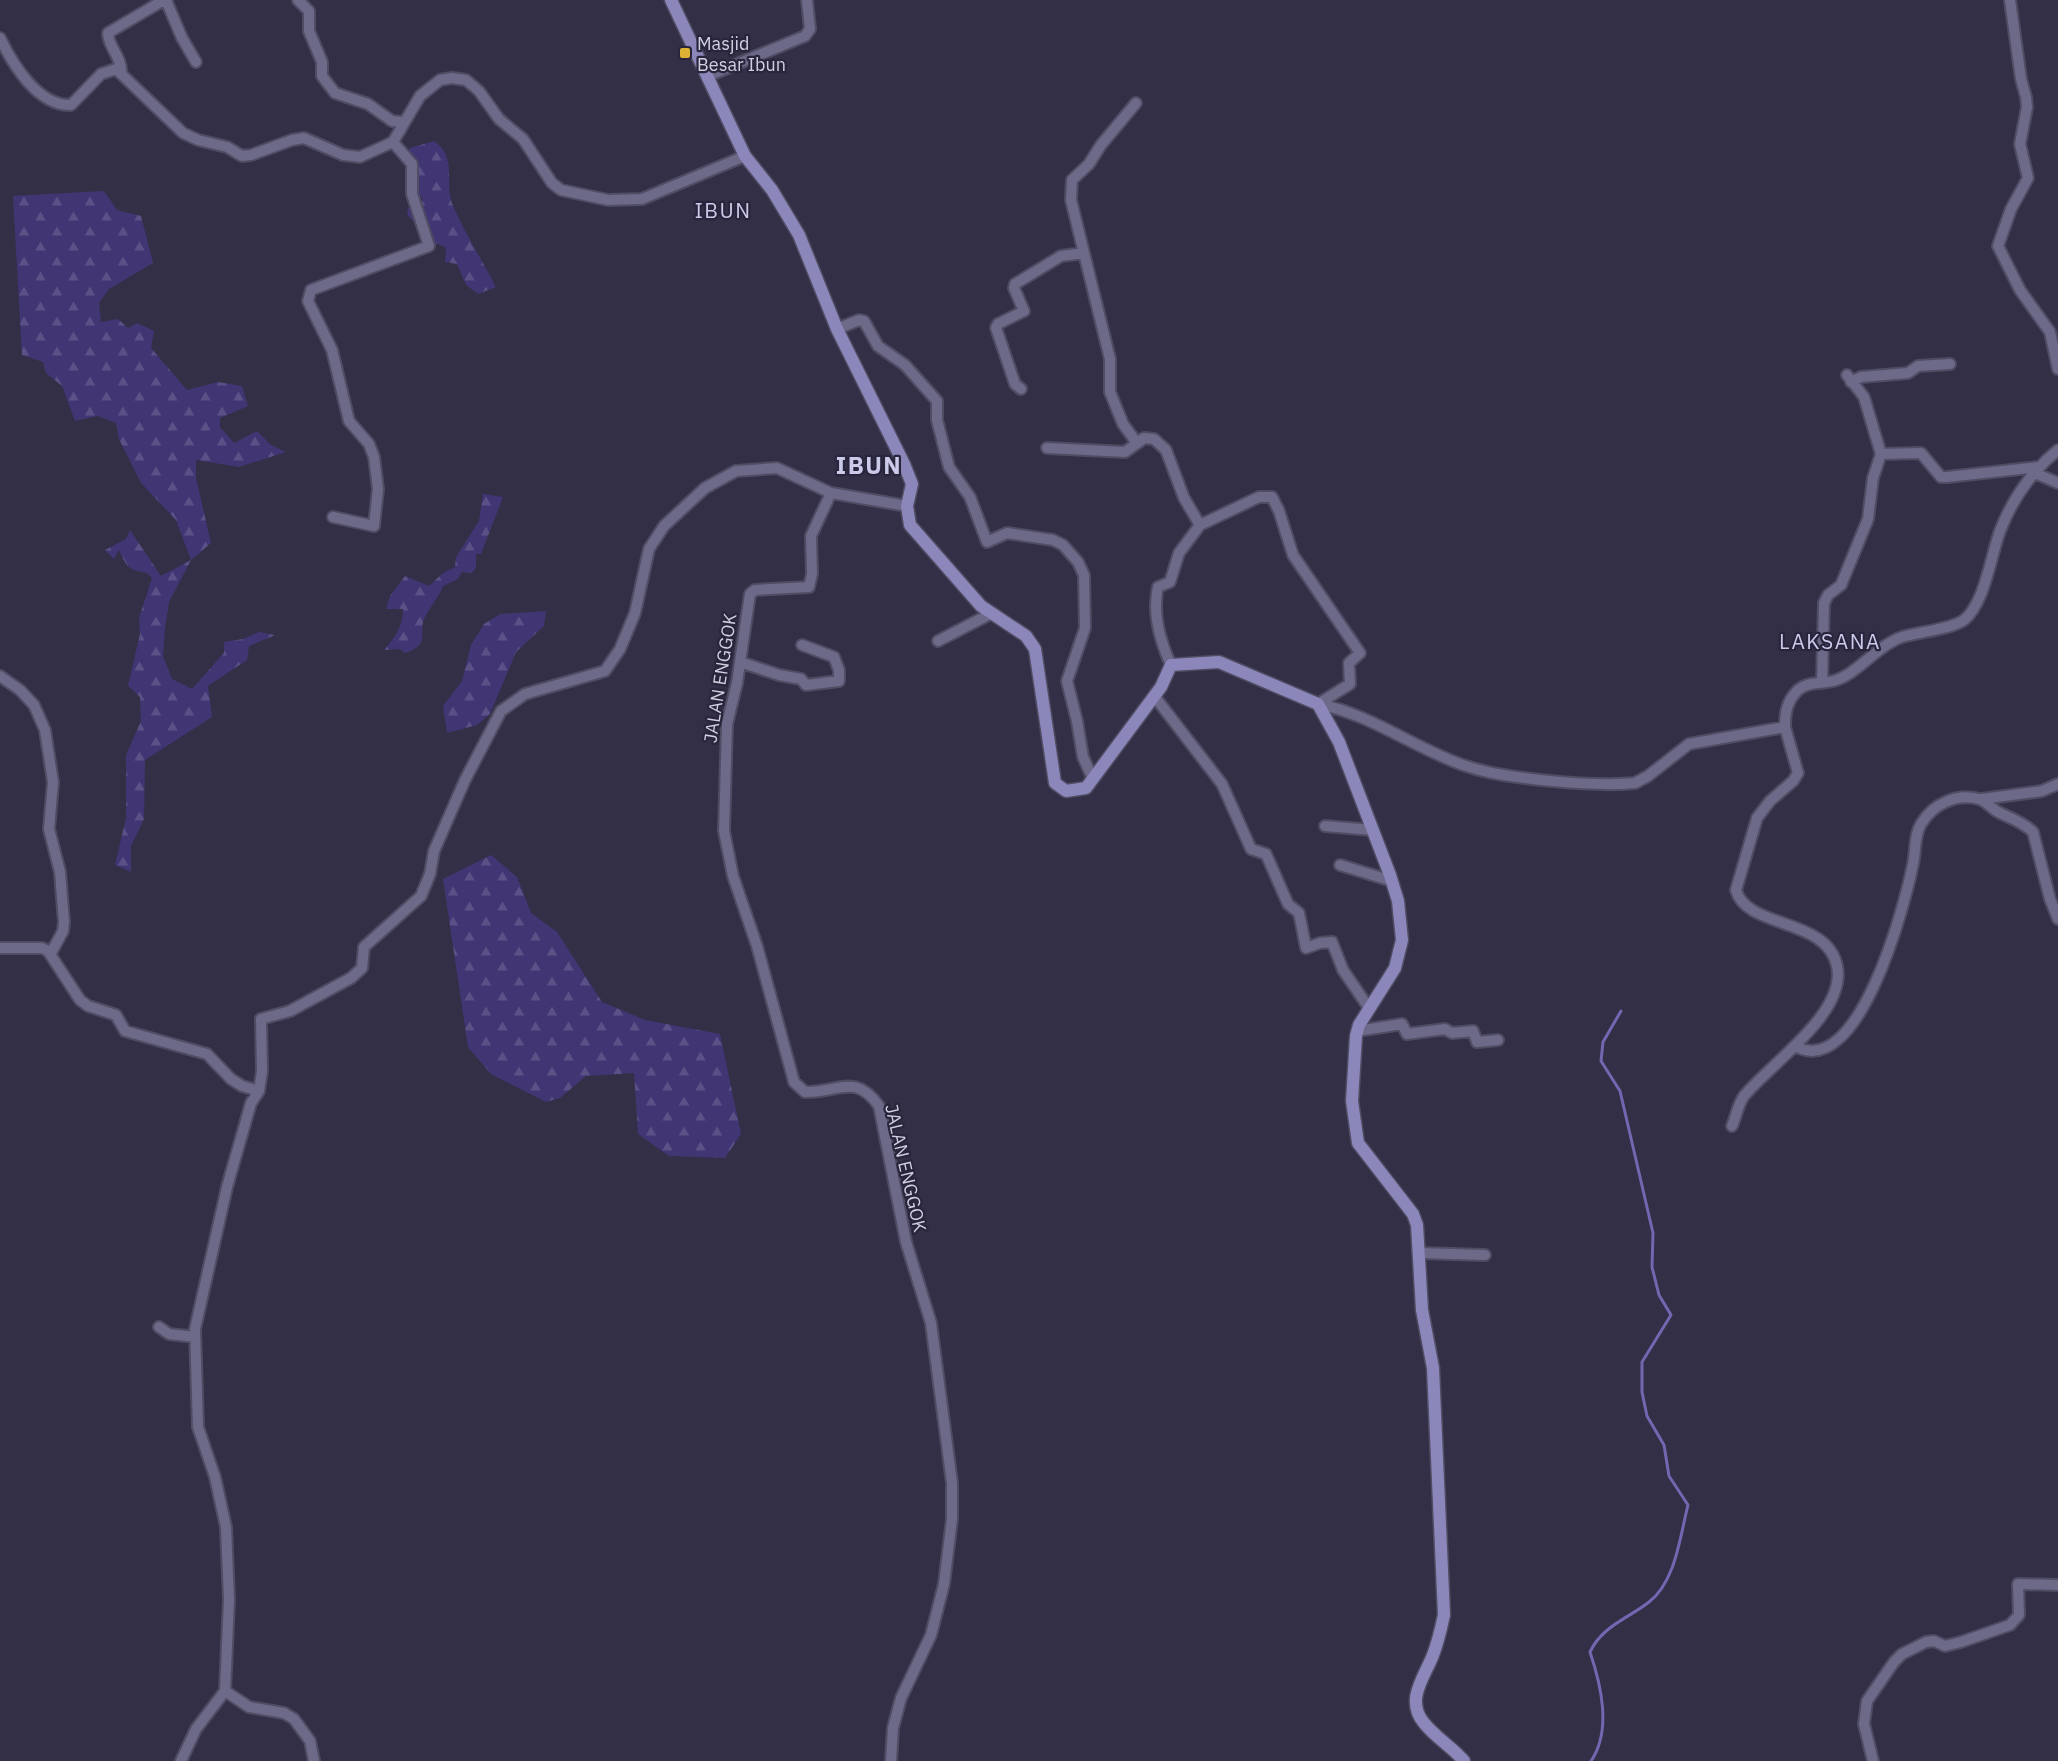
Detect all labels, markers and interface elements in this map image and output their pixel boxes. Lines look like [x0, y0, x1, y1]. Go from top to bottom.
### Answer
place label: Masjid Besar Ibun [697, 32, 786, 76]
marker: Masjid Besar Ibun [678, 46, 692, 60]
district label: IBUN [694, 196, 752, 224]
district label: IBUN [836, 449, 902, 481]
street label: JALAN ENGGOK [698, 611, 742, 744]
district label: LAKSANA [1779, 627, 1881, 655]
street label: JALAN ENGGOK [880, 1102, 932, 1235]

